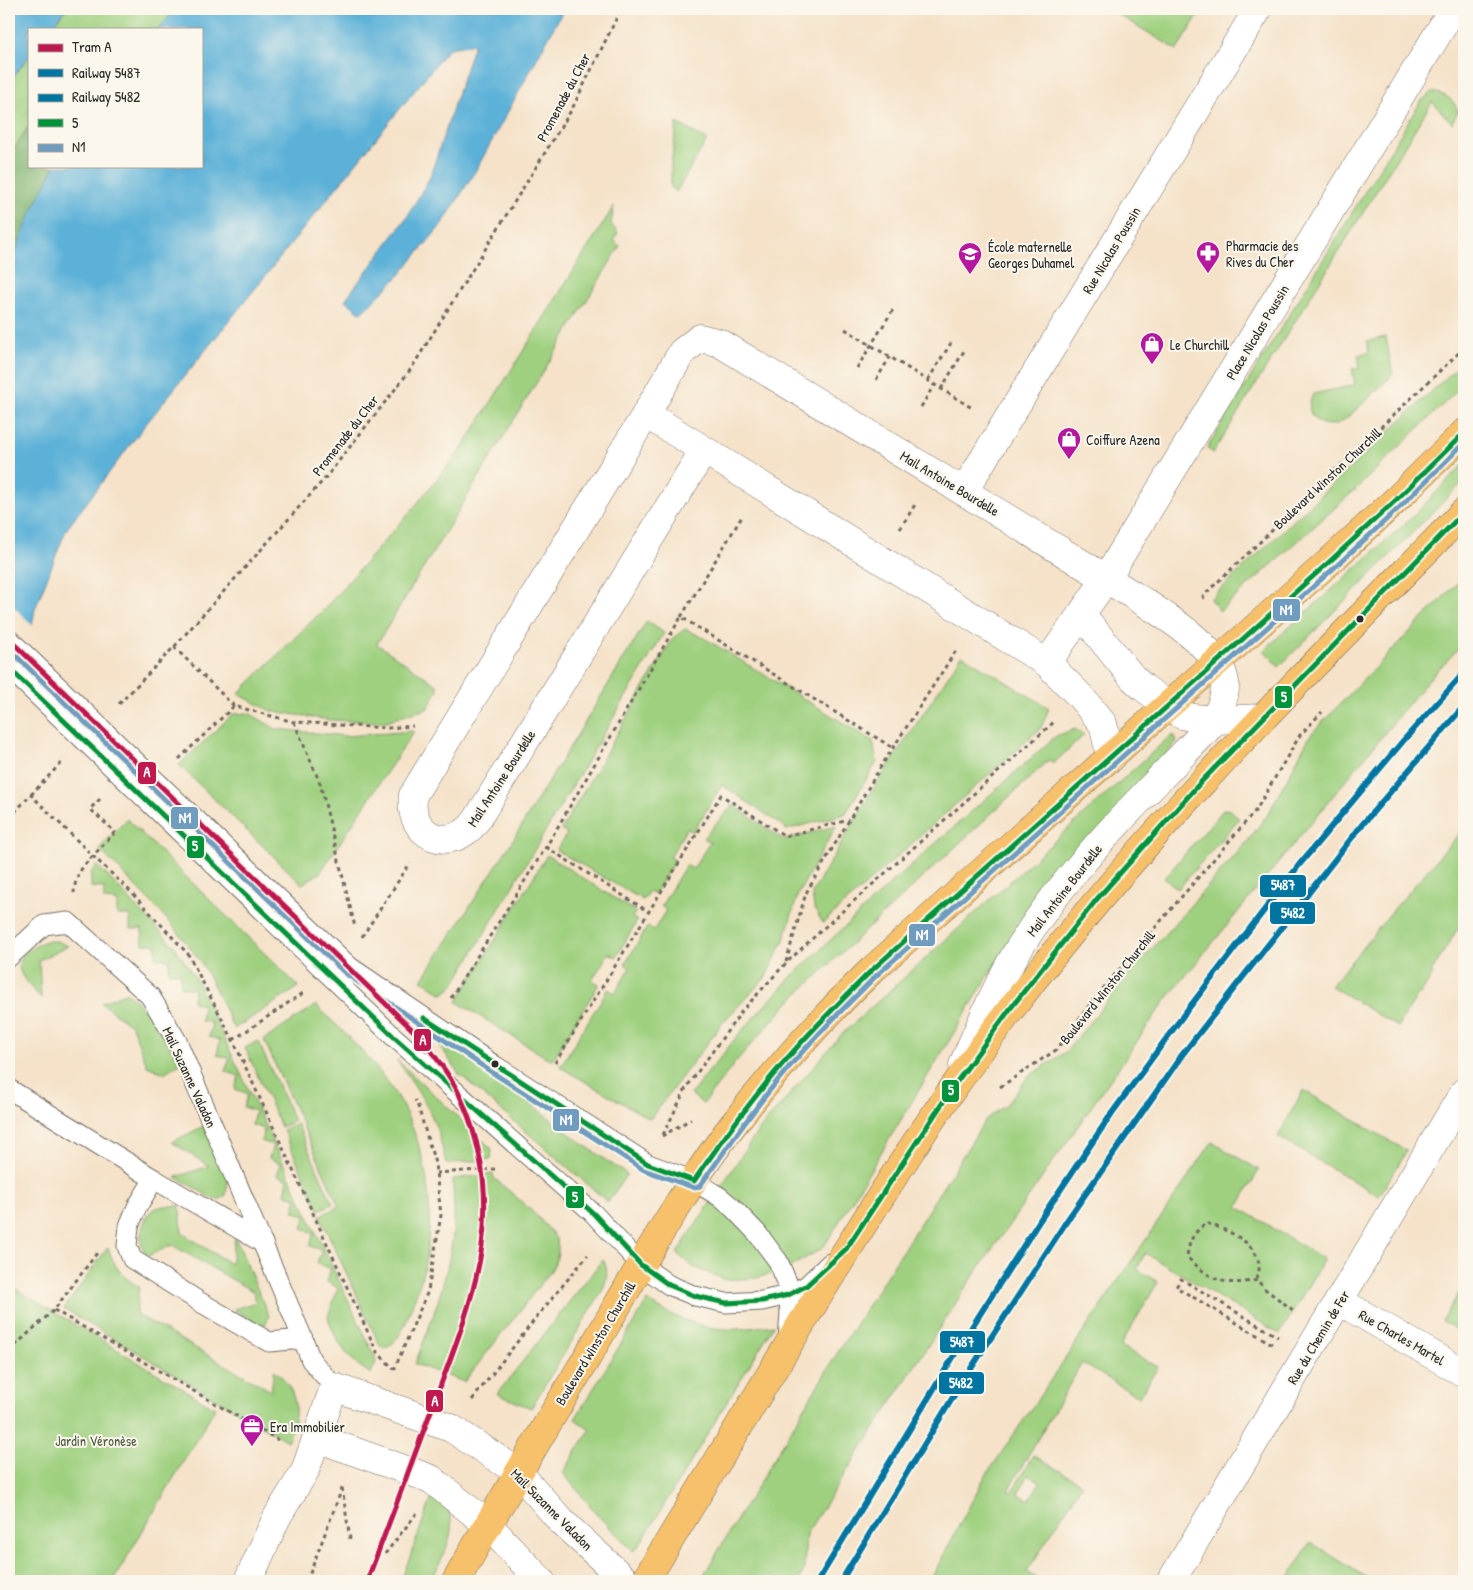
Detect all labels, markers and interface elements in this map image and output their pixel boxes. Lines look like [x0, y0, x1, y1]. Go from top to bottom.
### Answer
legend [28, 28, 202, 168]
text: Tram A [72, 36, 112, 57]
street label: Promenade du Cher [532, 49, 595, 145]
text: Railway 5487 [72, 62, 141, 83]
text: Railway 5482 [72, 86, 140, 107]
text: 5 [72, 112, 79, 133]
text: N1 [72, 136, 85, 157]
street label: Rue Nicolas Poussin [1078, 203, 1144, 297]
place label: Pharmacie des Rives du Cher [1226, 236, 1298, 271]
place label: École maternelle Georges Duhamel [988, 237, 1074, 273]
pharmacy icon: Pharmacie des Rives du Cher [1195, 240, 1221, 274]
school or university icon: École maternelle Georges Duhamel [957, 241, 983, 275]
street label: Place Nicolas Poussin [1221, 281, 1293, 383]
shop icon: Le Churchill [1139, 331, 1165, 365]
place label: Le Churchill [1170, 335, 1230, 354]
street label: Promenade du Cher [307, 390, 383, 479]
street label: Boulevard Winston Churchill [1269, 422, 1386, 533]
shop icon: Coiffure Azena [1056, 426, 1082, 460]
place label: Coiffure Azena [1086, 430, 1160, 449]
street label: Mail Antoine Bourdelle [897, 446, 1003, 520]
line badge: N1 [1272, 598, 1301, 622]
text: N1 [1280, 600, 1292, 619]
unlabelled marker [1355, 614, 1365, 624]
line badge: 5 [1274, 685, 1293, 709]
text: 5 [1281, 687, 1287, 706]
street label: Mail Antoine Bourdelle [462, 725, 540, 830]
line badge: A [137, 761, 157, 785]
text: A [144, 762, 151, 781]
line badge: N1 [170, 806, 199, 830]
text: N1 [179, 808, 191, 827]
line badge: 5 [186, 835, 205, 859]
text: 5 [192, 836, 198, 855]
street label: Mail Antoine Bourdelle [1022, 840, 1106, 940]
line badge: 5487 [1259, 874, 1307, 898]
text: 5487 [1271, 875, 1295, 894]
line badge: 5482 [1269, 901, 1316, 925]
text: 5482 [1281, 903, 1305, 922]
line badge: N1 [908, 923, 936, 947]
text: N1 [916, 925, 928, 944]
street label: Boulevard Winston Churchill [1055, 925, 1159, 1048]
street label: Mail Suzanne Valadon [158, 1024, 222, 1130]
line badge: A [413, 1028, 432, 1052]
text: A [420, 1030, 427, 1049]
unlabelled marker [490, 1059, 500, 1069]
line badge: 5 [941, 1079, 960, 1103]
text: 5 [948, 1080, 954, 1099]
line badge: N1 [552, 1108, 580, 1132]
text: N1 [560, 1110, 572, 1129]
line badge: 5 [565, 1185, 585, 1209]
text: 5 [572, 1187, 578, 1206]
street label: Boulevard Winston Churchill [550, 1277, 640, 1408]
street label: Rue du Chemin de Fer [1282, 1286, 1354, 1388]
street label: Rue Charles Martel [1356, 1305, 1449, 1369]
line badge: 5487 [939, 1330, 986, 1354]
text: 5487 [950, 1332, 974, 1351]
line badge: 5482 [938, 1371, 985, 1395]
text: 5482 [949, 1373, 973, 1392]
line badge: A [425, 1389, 444, 1413]
text: A [432, 1391, 439, 1410]
office icon: Era Immobilier [239, 1413, 265, 1447]
place label: Era Immobilier [270, 1417, 346, 1436]
park label: Jardin Véronèse [55, 1431, 137, 1450]
street label: Mail Suzanne Valadon [507, 1464, 597, 1554]

